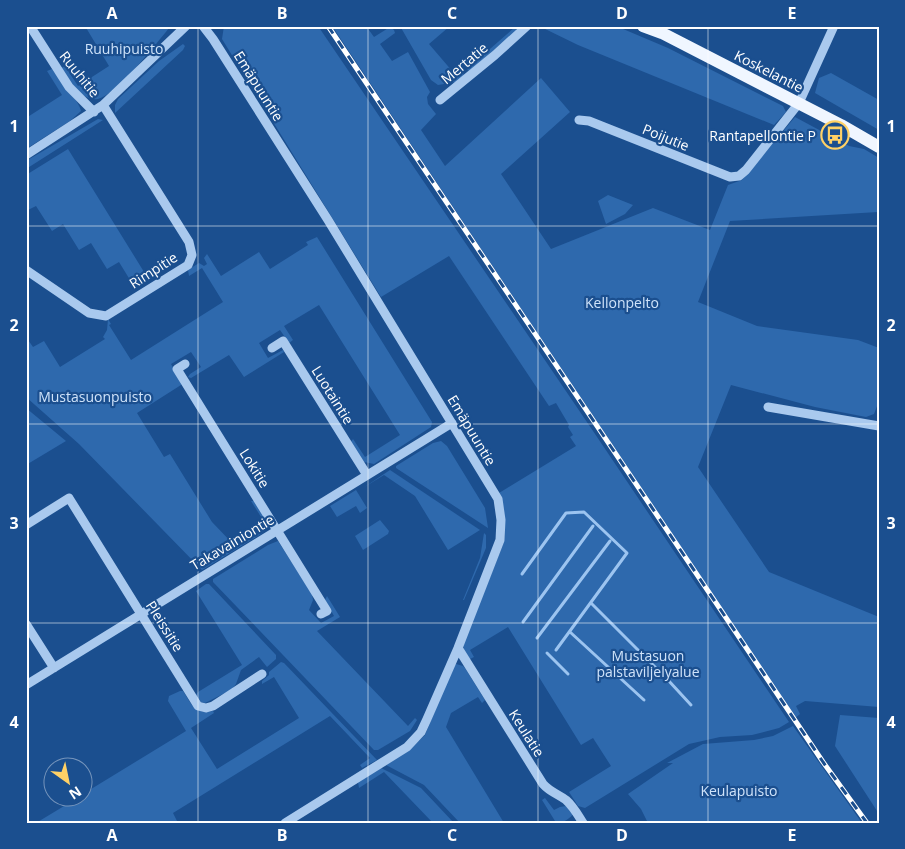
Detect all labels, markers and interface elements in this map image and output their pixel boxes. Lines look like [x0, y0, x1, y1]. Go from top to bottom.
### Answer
text: A [106, 2, 118, 24]
text: B [277, 2, 287, 24]
text: C [447, 2, 457, 24]
text: D [616, 2, 628, 24]
text: E [788, 2, 797, 24]
street label: Mertatie [437, 38, 491, 88]
park label: Ruuhipuisto [85, 39, 163, 58]
street label: Koskelantie [731, 45, 807, 97]
street label: Ruuhitie [56, 47, 105, 101]
street label: Emäpuuntie [230, 47, 288, 125]
text: 1 [9, 115, 19, 137]
text: 1 [886, 115, 896, 137]
street label: Poijutie [640, 119, 692, 155]
bus stop icon: Rantapellontie P [820, 120, 850, 150]
place label: Rantapellontie P [709, 126, 816, 145]
street label: Rimpitie [125, 247, 181, 293]
park label: Kellonpelto [585, 293, 659, 312]
text: 2 [9, 314, 19, 336]
text: 2 [886, 314, 896, 336]
street label: Luotaintie [308, 362, 359, 428]
park label: Mustasuonpuisto [38, 387, 152, 406]
street label: Emäpuuntie [443, 391, 501, 469]
street label: Lokitie [236, 445, 275, 491]
street label: Takavainiontie [187, 509, 277, 574]
text: 3 [9, 512, 19, 534]
text: 3 [886, 512, 896, 534]
street label: Pleissitie [142, 597, 188, 655]
park label: Mustasuon palstaviljelyalue [596, 646, 700, 681]
street label: Keulatie [505, 706, 549, 761]
text: 4 [9, 711, 19, 733]
text: 4 [886, 711, 896, 733]
north arrow [42, 756, 92, 806]
park label: Keulapuisto [700, 781, 778, 800]
text: N [65, 782, 85, 804]
text: A [106, 824, 118, 846]
text: B [277, 824, 287, 846]
text: C [447, 824, 457, 846]
text: D [616, 824, 628, 846]
text: E [788, 824, 797, 846]

